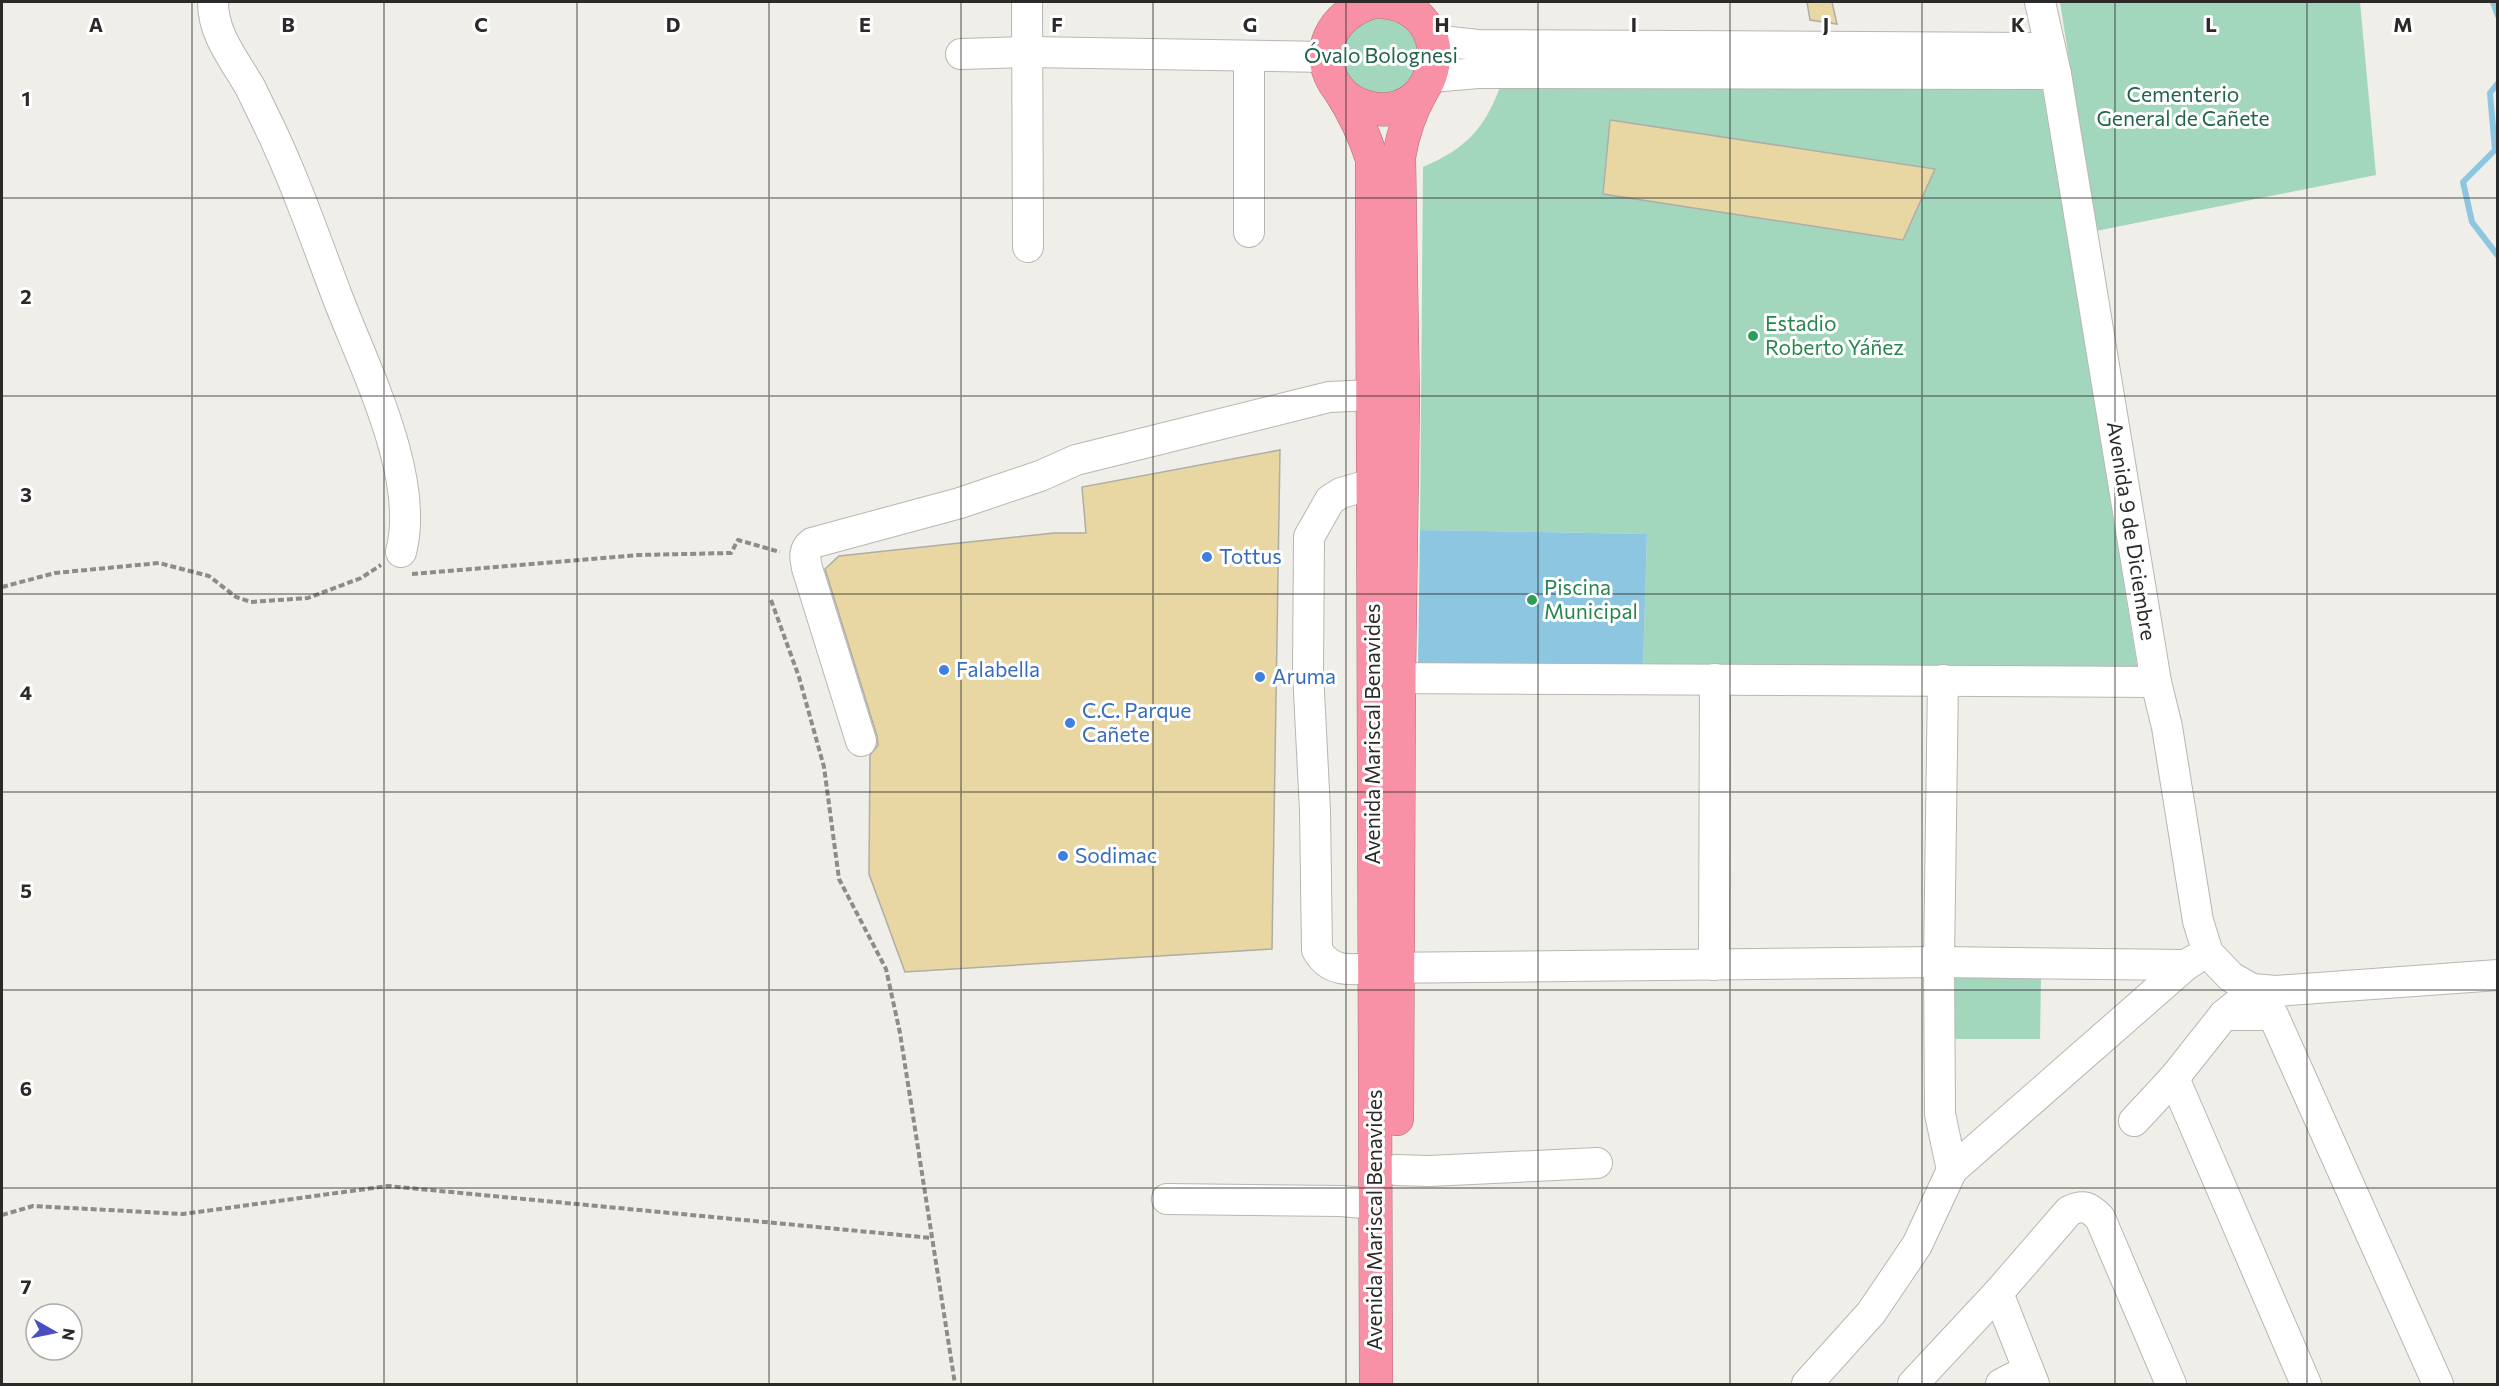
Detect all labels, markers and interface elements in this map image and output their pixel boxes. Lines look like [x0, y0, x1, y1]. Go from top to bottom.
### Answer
text: A [89, 12, 103, 36]
text: B [281, 12, 295, 36]
text: C [474, 12, 488, 36]
text: D [666, 12, 680, 36]
text: E [859, 12, 871, 36]
text: F [1051, 12, 1063, 36]
text: G [1243, 12, 1257, 36]
text: H [1435, 12, 1450, 36]
text: I [1631, 12, 1637, 36]
text: J [1823, 12, 1829, 36]
text: K [2011, 12, 2025, 36]
text: L [2205, 12, 2217, 36]
text: M [2393, 12, 2413, 36]
park label: Óvalo Bolognesi [1304, 42, 1458, 67]
park label: Cementerio General de Cañete [2096, 81, 2270, 130]
text: 1 [21, 86, 31, 110]
text: 2 [20, 284, 32, 308]
place label: Estadio Roberto Yáñez [1765, 310, 1904, 359]
marker: Estadio Roberto Yáñez [1746, 329, 1760, 343]
street label: Avenida 9 de Diciembre [2103, 420, 2162, 642]
text: 3 [20, 482, 32, 506]
place label: Tottus [1219, 543, 1282, 568]
marker: Tottus [1200, 550, 1214, 564]
place label: Piscina Municipal [1544, 574, 1638, 623]
marker: Piscina Municipal [1525, 593, 1539, 607]
street label: Avenida Mariscal Benavides [1359, 603, 1384, 865]
place label: Falabella [956, 656, 1040, 681]
marker: Falabella [937, 663, 951, 677]
place label: Aruma [1272, 663, 1336, 688]
marker: Aruma [1253, 670, 1267, 684]
text: 4 [20, 680, 32, 704]
place label: C.C. Parque Cañete [1082, 697, 1191, 746]
marker: C.C. Parque Cañete [1063, 716, 1077, 730]
place label: Sodimac [1075, 842, 1157, 867]
marker: Sodimac [1056, 849, 1070, 863]
text: 5 [20, 878, 32, 902]
text: 6 [20, 1076, 32, 1100]
street label: Avenida Mariscal Benavides [1361, 1089, 1386, 1351]
text: 7 [21, 1274, 32, 1298]
north arrow [24, 1302, 84, 1362]
text: N [59, 1327, 80, 1342]

